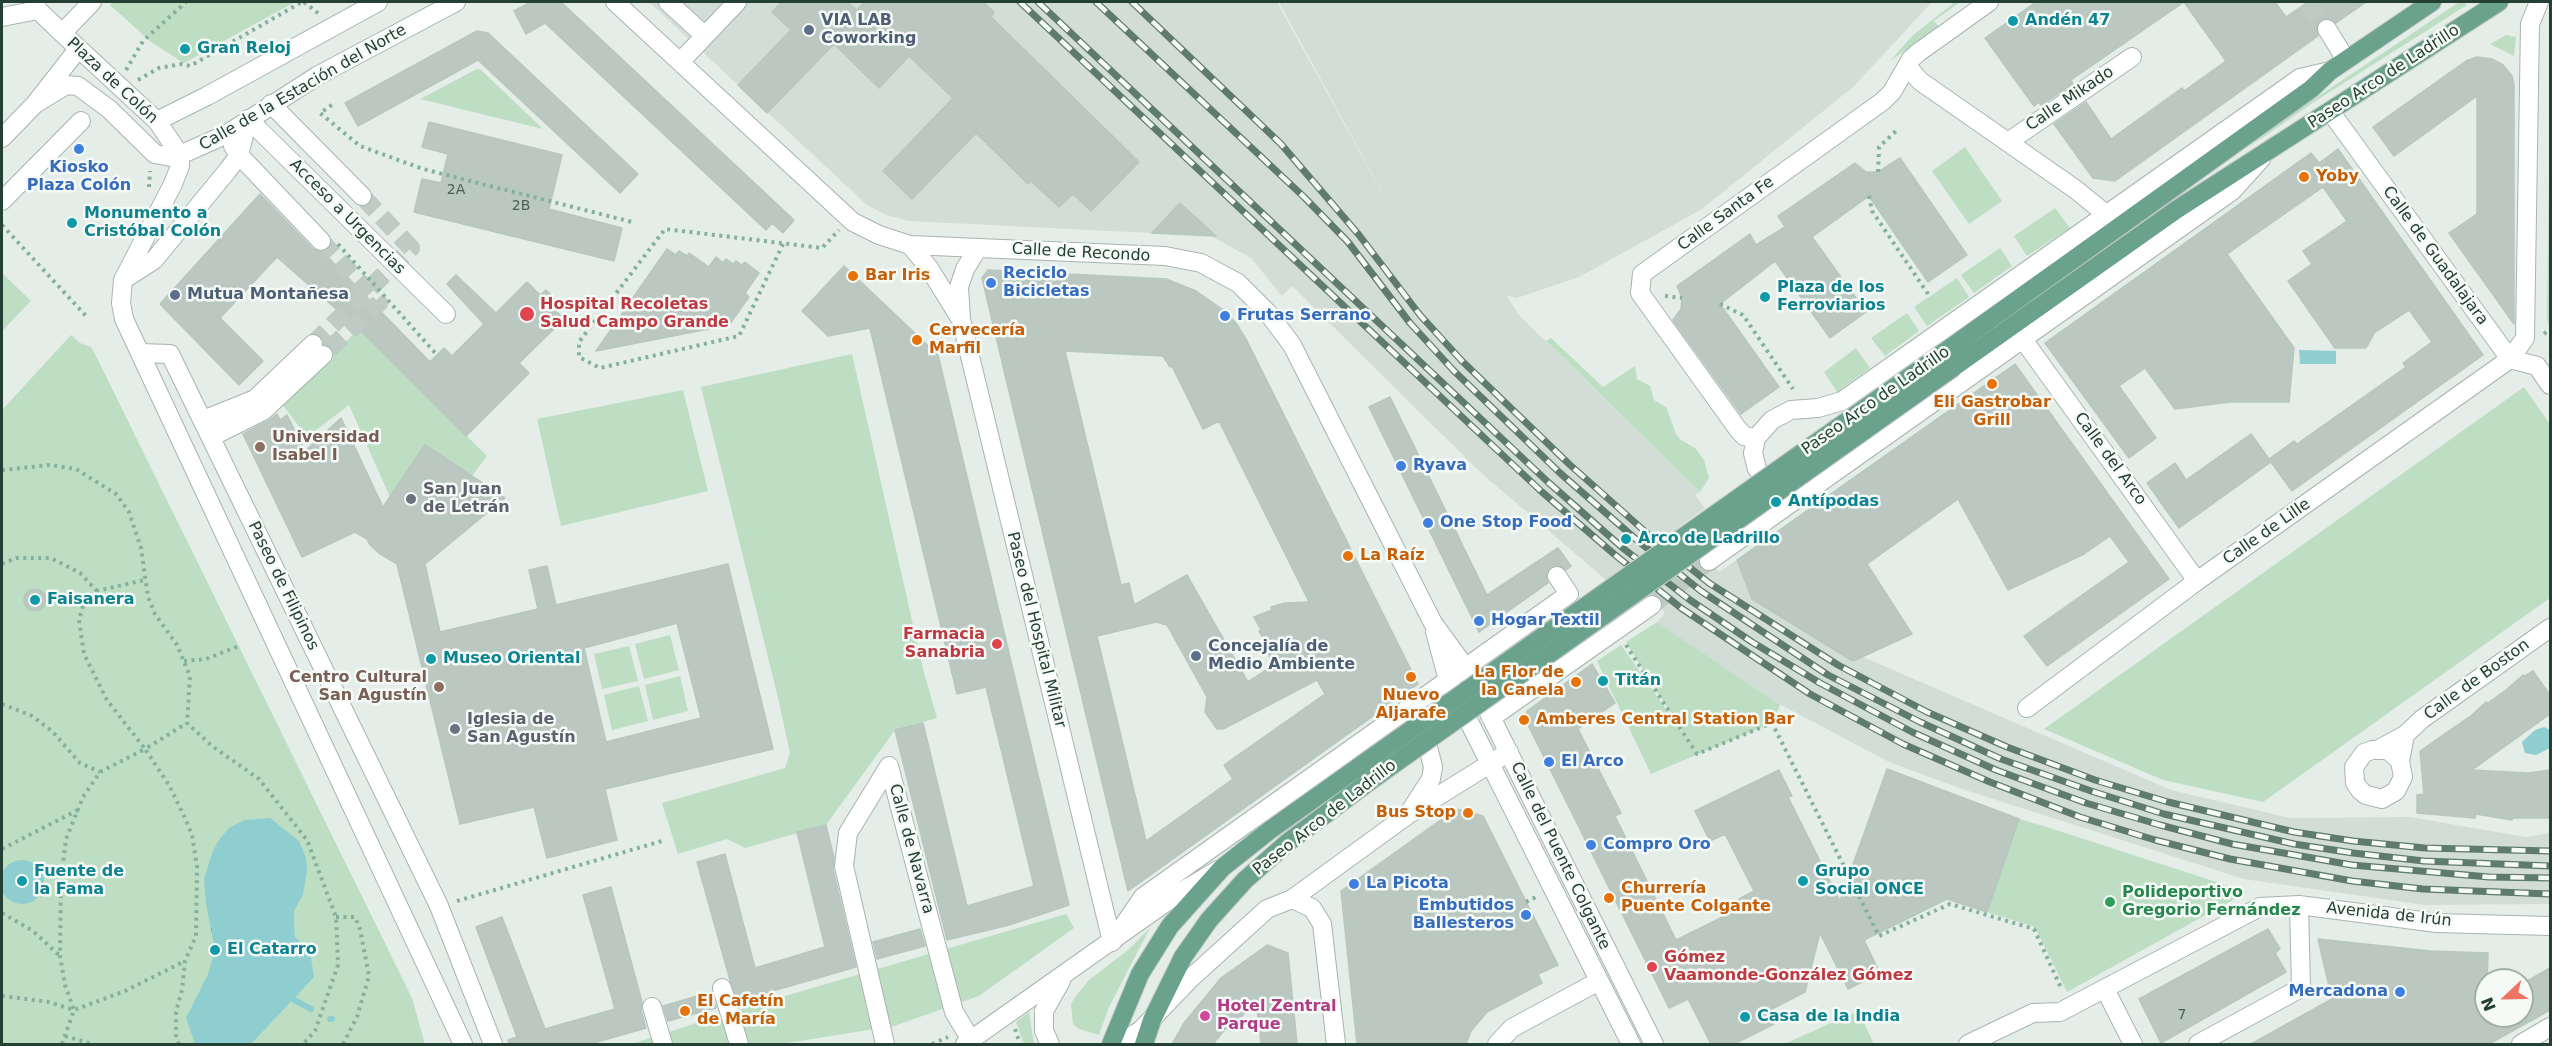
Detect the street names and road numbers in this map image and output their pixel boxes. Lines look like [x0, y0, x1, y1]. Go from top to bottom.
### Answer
street label: Calle de la Estación del Norte [196, 21, 410, 155]
street label: Paseo Arco de Ladrillo [2305, 21, 2463, 133]
street label: Plaza de Colón [62, 34, 162, 128]
street label: Calle Mikado [2022, 63, 2118, 135]
street label: Acceso a Urgencias [285, 155, 409, 279]
street label: Calle Santa Fe [1674, 173, 1778, 255]
street label: Calle de Guadalajara [2378, 183, 2492, 329]
street label: Calle de Recondo [1011, 240, 1151, 266]
street label: Paseo Arco de Ladrillo [1798, 343, 1954, 459]
street label: Calle del Arco [2070, 409, 2150, 509]
street label: Calle de Lille [2220, 495, 2314, 569]
street label: Paseo de Filipinos [243, 518, 323, 654]
street label: Paseo del Hospital Militar [1002, 530, 1070, 730]
street label: Calle de Boston [2421, 635, 2533, 725]
street label: Paseo Arco de Ladrillo [1250, 756, 1400, 880]
street label: Calle del Puente Colgante [1506, 759, 1614, 953]
street label: Calle de Navarra [884, 782, 938, 916]
street label: Avenida de Irún [2326, 899, 2452, 931]

